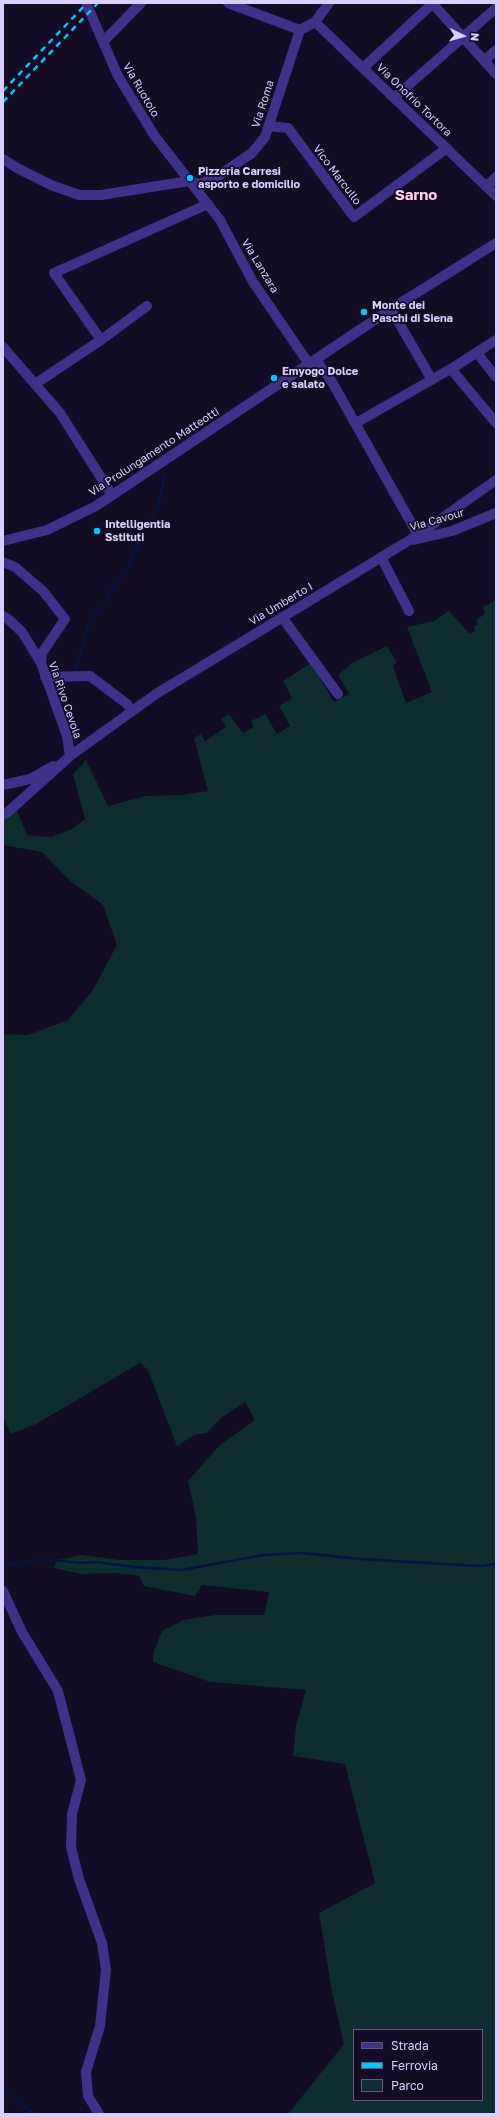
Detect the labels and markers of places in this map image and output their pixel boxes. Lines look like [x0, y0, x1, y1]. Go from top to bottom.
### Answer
place label: Pizzeria Carresi asporto e domicilio [198, 165, 300, 191]
marker: Pizzeria Carresi asporto e domicilio [185, 173, 195, 183]
place label: Monte dei Paschi di Siena [372, 299, 453, 325]
marker: Monte dei Paschi di Siena [359, 307, 369, 317]
place label: Emyogo Dolce e salato [282, 365, 358, 391]
marker: Emyogo Dolce e salato [269, 373, 279, 383]
place label: Intelligentia Sstituti [105, 518, 170, 544]
marker: Intelligentia Sstituti [92, 526, 102, 536]

